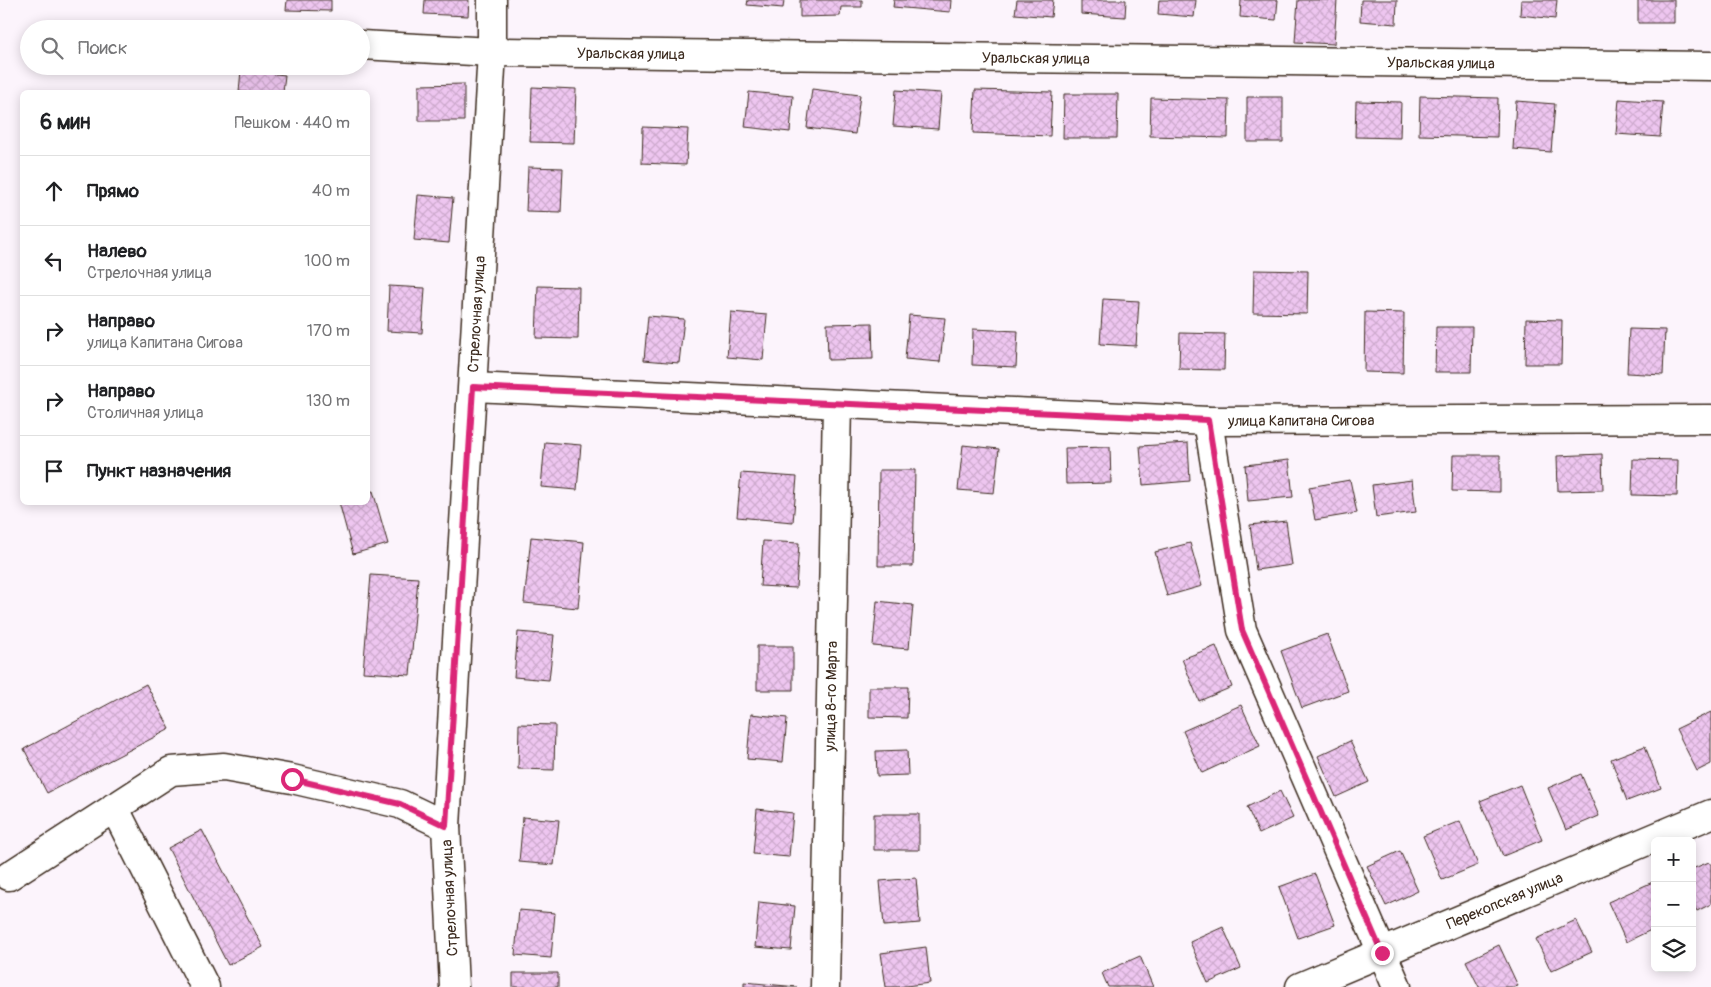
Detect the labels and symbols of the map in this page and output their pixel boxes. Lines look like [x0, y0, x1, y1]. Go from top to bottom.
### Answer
street label: Уральская улица [577, 43, 685, 64]
street label: Уральская улица [982, 48, 1090, 68]
street label: Уральская улица [1387, 53, 1495, 73]
street label: Стрелочная улица [463, 255, 489, 373]
street label: улица Капитана Сигова [1227, 411, 1374, 430]
street label: улица 8-го Марта [820, 641, 842, 752]
route start [281, 768, 304, 791]
street label: Стрелочная улица [437, 839, 463, 957]
street label: Перекопская улица [1444, 868, 1566, 934]
route end [1371, 942, 1394, 965]

